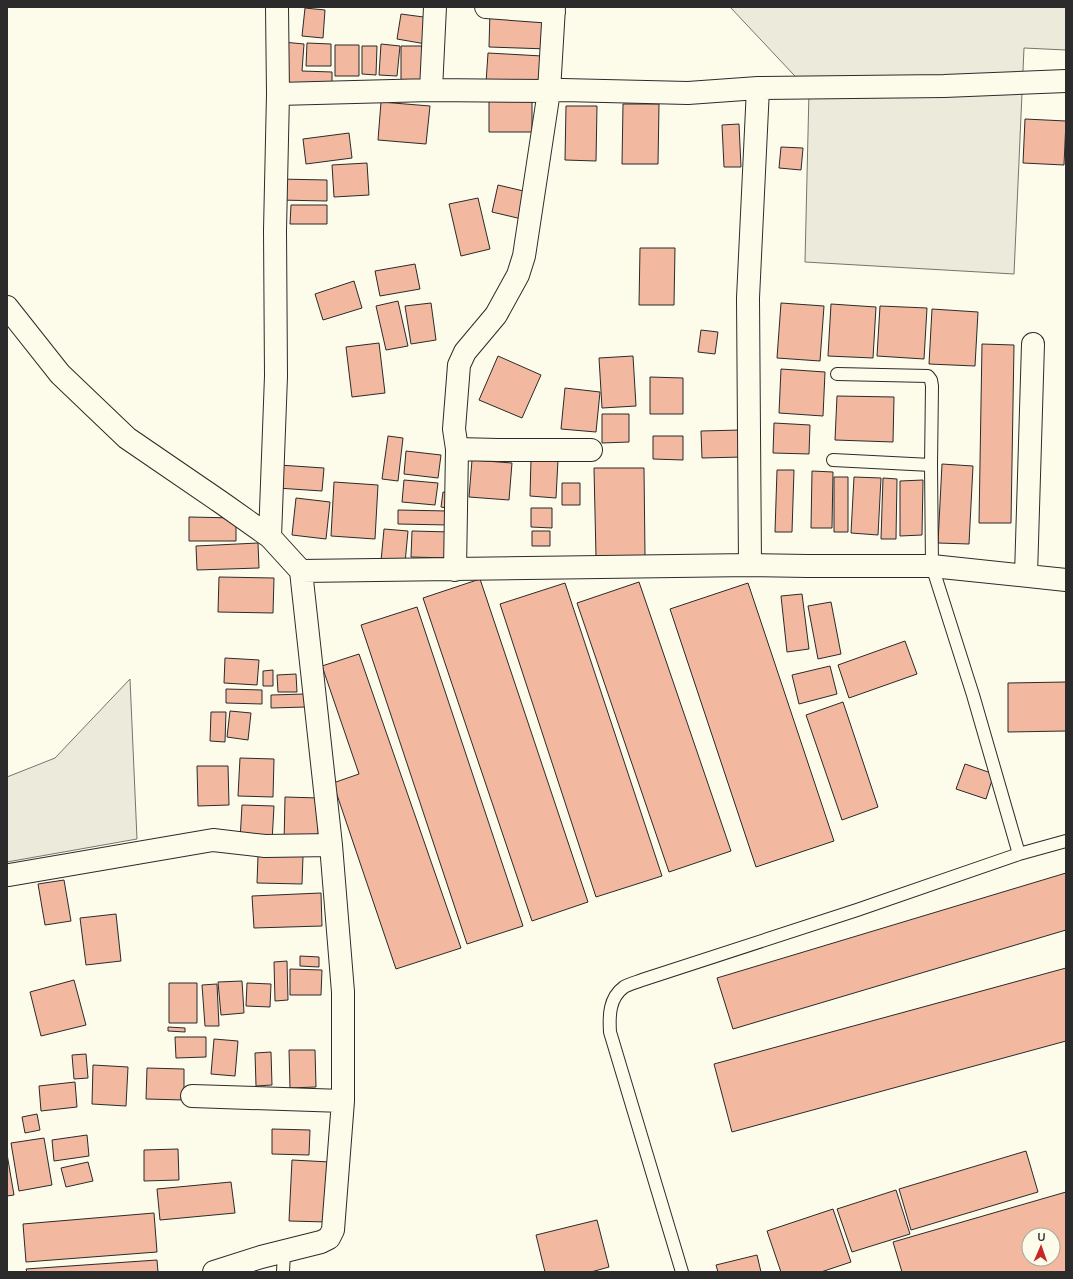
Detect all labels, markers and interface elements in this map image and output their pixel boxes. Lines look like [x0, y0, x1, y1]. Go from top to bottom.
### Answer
north arrow [1021, 1227, 1061, 1267]
text: U [1037, 1230, 1046, 1244]

